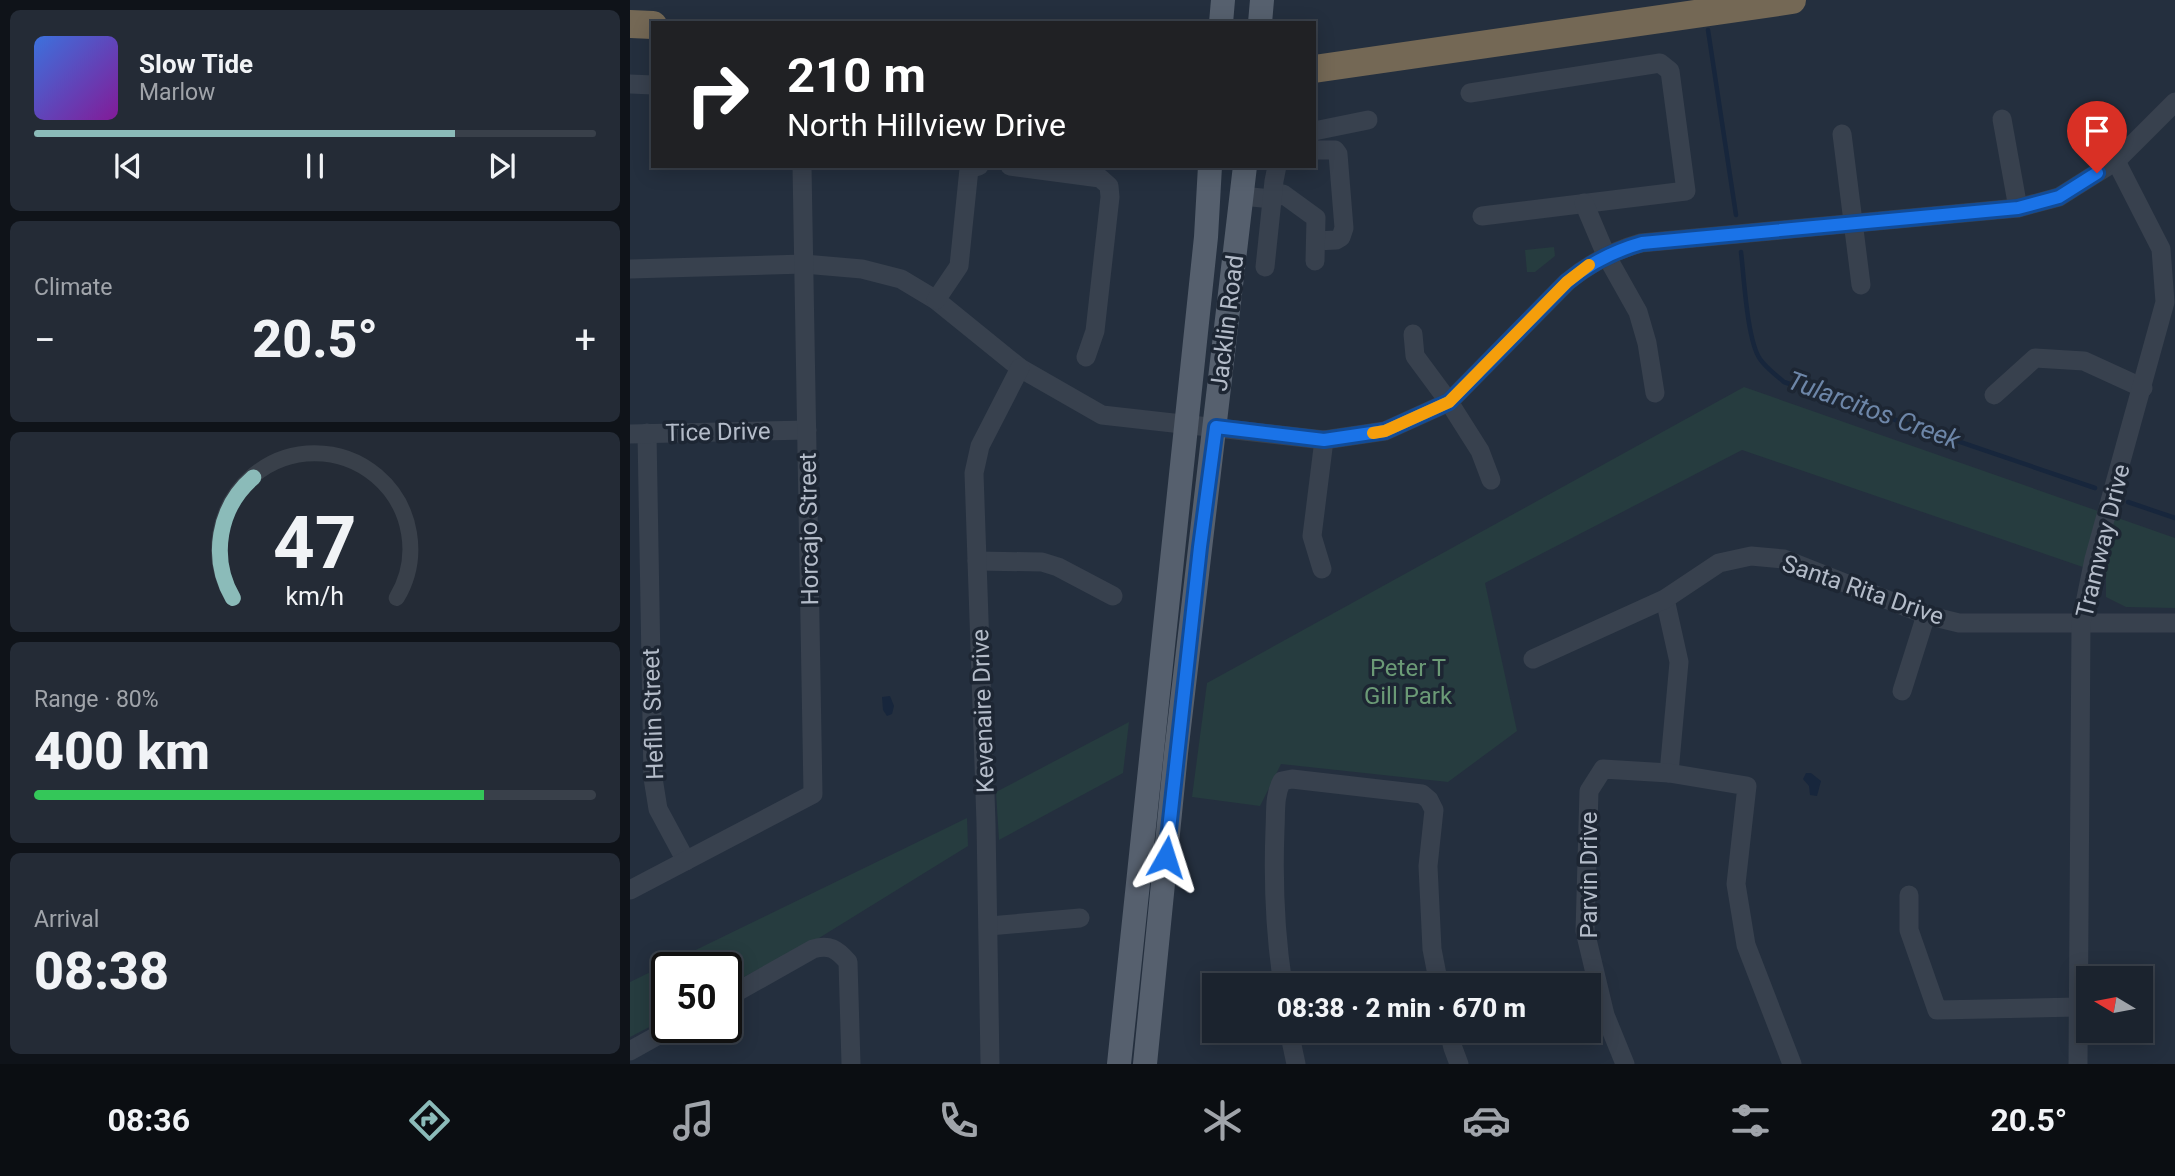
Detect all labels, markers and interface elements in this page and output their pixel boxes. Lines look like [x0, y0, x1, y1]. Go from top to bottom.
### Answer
text: 210 m [787, 47, 926, 104]
text: Slow Tide [139, 49, 253, 79]
icon: right [672, 49, 763, 140]
text: Marlow [139, 79, 215, 106]
pin [2067, 101, 2127, 173]
text: North Hillview Drive [787, 106, 1066, 144]
icon: arrive [2078, 112, 2116, 150]
icon: previous [109, 147, 147, 185]
icon: pause [296, 147, 334, 185]
icon: next [483, 147, 521, 185]
street label: Jacklin Road [1205, 253, 1249, 393]
text: Climate [34, 274, 113, 301]
text: 20.5° [252, 309, 378, 370]
text: − [34, 318, 56, 362]
text: + [574, 318, 596, 362]
water label: Tularcitos Creek [1784, 365, 1965, 456]
street label: Tice Drive [665, 417, 771, 447]
street label: Horcajo Street [794, 452, 824, 606]
street label: Tramway Drive [2070, 461, 2136, 621]
text: 47 [273, 500, 357, 586]
street label: Santa Rita Drive [1779, 549, 1947, 631]
text: km/h [286, 582, 344, 611]
street label: Kevenaire Drive [966, 628, 1000, 794]
street label: Heflin Street [637, 647, 669, 780]
park label: Peter T Gill Park [1364, 654, 1453, 710]
text: Range · 80% [34, 686, 159, 713]
text: 400 km [34, 721, 210, 782]
street label: Parvin Drive [1575, 812, 1603, 939]
position arrow [1129, 820, 1203, 894]
text: Arrival [34, 906, 99, 933]
text: 08:38 [34, 941, 169, 1002]
speed limit sign: 50 [651, 952, 742, 1043]
north arrow [2076, 966, 2152, 1043]
map controls [2076, 966, 2153, 1043]
text: 08:38 · 2 min · 670 m [1277, 993, 1526, 1023]
icon: directions [405, 1096, 454, 1145]
icon: music [669, 1096, 718, 1145]
icon: phone [934, 1096, 983, 1145]
icon: climate [1198, 1096, 1247, 1145]
icon: car [1462, 1096, 1511, 1145]
icon: filters [1726, 1096, 1775, 1145]
text: 08:36 [108, 1101, 190, 1139]
text: 20.5° [1990, 1101, 2067, 1139]

